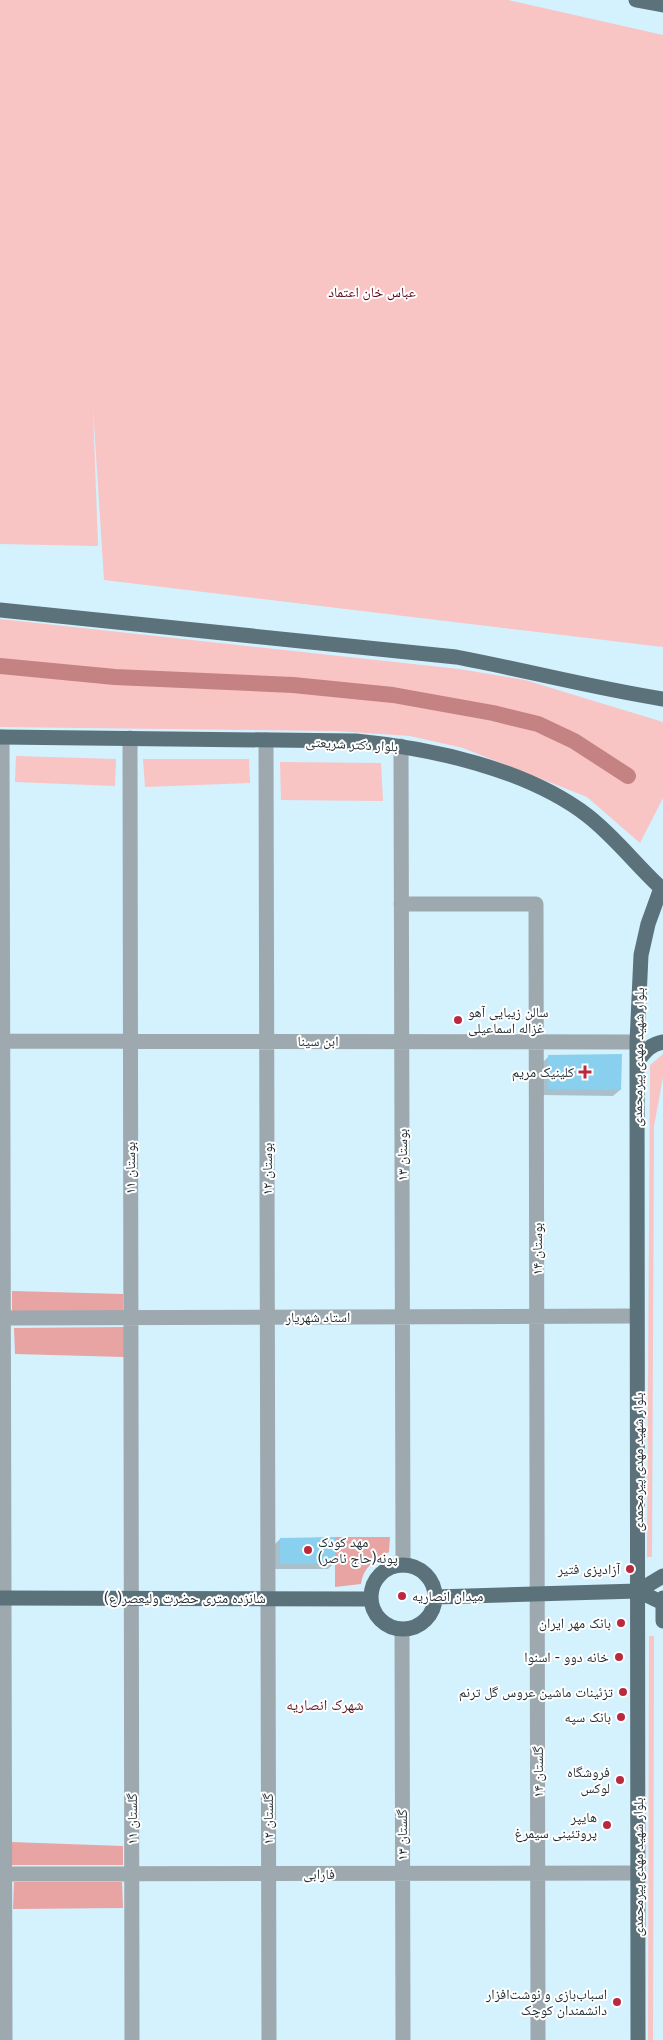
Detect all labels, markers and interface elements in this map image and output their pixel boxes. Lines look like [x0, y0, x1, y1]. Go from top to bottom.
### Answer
park label: عباس خان اعتماد [328, 284, 416, 301]
street label: بلوار دکتر شریعتی [305, 734, 399, 755]
street label: بلوار شهید مهدی پیرمحمدی [629, 987, 648, 1127]
place label: سالن زیبایی آهو غزاله اسماعیلی [468, 1004, 549, 1037]
marker: سالن زیبایی آهو غزاله اسماعیلی [452, 1014, 464, 1026]
street label: ابن سینا [298, 1033, 338, 1050]
place label: کلینیک مریم [512, 1064, 574, 1082]
marker: کلینیک مریم [578, 1065, 592, 1079]
street label: بوستان ۱۳ [394, 1129, 411, 1181]
street label: بوستان ۱۱ [122, 1142, 139, 1194]
street label: بوستان ۱۲ [259, 1143, 276, 1195]
street label: بوستان ۱۴ [529, 1223, 546, 1275]
street label: استاد شهریار [285, 1309, 350, 1326]
street label: بلوار شهید مهدی پیرمحمدی [630, 1392, 647, 1532]
place label: مهد کودک پونه(حاج ناصر) [318, 1534, 398, 1568]
marker: مهد کودک پونه(حاج ناصر) [302, 1544, 314, 1556]
place label: آزادپزی فتیر [557, 1561, 620, 1578]
marker: آزادپزی فتیر [624, 1563, 636, 1575]
place label: میدان انصاریه [412, 1588, 483, 1605]
street label: شانزده متری حضرت ولیعصر(ع) [104, 1590, 266, 1608]
marker: میدان انصاریه [396, 1590, 408, 1602]
place label: بانک مهر ایران [539, 1615, 611, 1632]
marker: بانک مهر ایران [615, 1617, 627, 1629]
place label: خانه دوو - اسنوا [524, 1649, 609, 1666]
marker: خانه دوو - اسنوا [613, 1651, 625, 1663]
place label: تزئینات ماشین عروس گل ترنم [459, 1684, 613, 1702]
marker: تزئینات ماشین عروس گل ترنم [617, 1686, 629, 1698]
district label: شهرک انصاریه [286, 1696, 364, 1714]
place label: بانک سپه [565, 1709, 611, 1726]
marker: بانک سپه [615, 1711, 627, 1723]
street label: گلستان ۱۴ [530, 1746, 547, 1798]
place label: فروشگاه لوکس [567, 1764, 610, 1797]
marker: فروشگاه لوکس [614, 1774, 626, 1786]
street label: گلستان ۱۱ [124, 1793, 141, 1845]
street label: گلستان ۱۲ [260, 1793, 277, 1845]
street label: بلوار شهید مهدی پیرمحمدی [630, 1797, 647, 1937]
street label: گلستان ۱۳ [394, 1809, 411, 1861]
place label: هایپر پروتئینی سیمرغ [514, 1809, 597, 1843]
marker: هایپر پروتئینی سیمرغ [601, 1819, 613, 1831]
street label: فارابی [303, 1866, 335, 1883]
place label: اسباب‌بازی و نوشت‌افزار دانشمندان کوچک [485, 1986, 607, 2019]
marker: اسباب‌بازی و نوشت‌افزار دانشمندان کوچک [611, 1996, 623, 2008]

